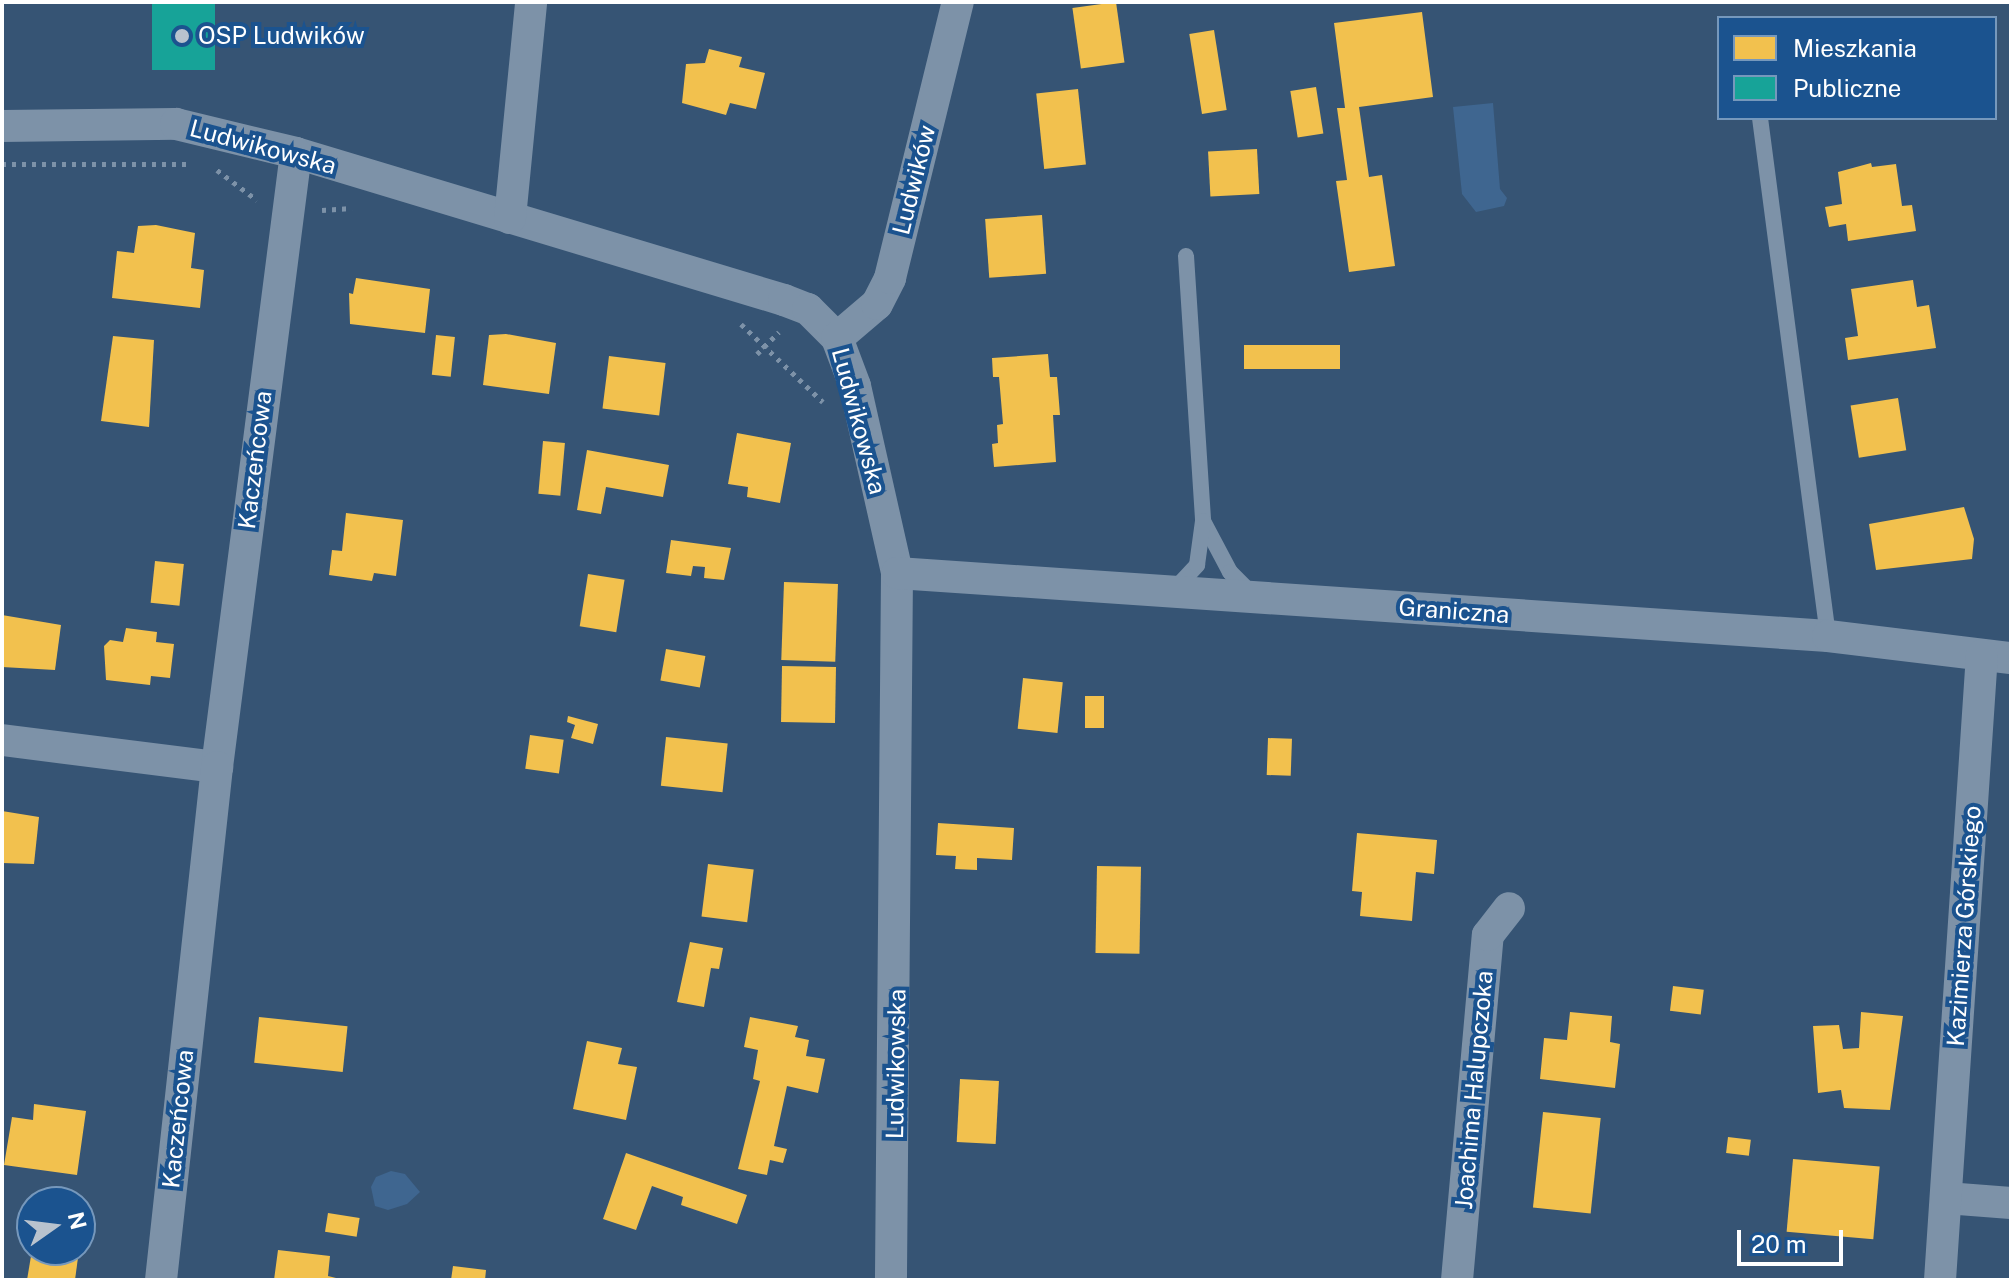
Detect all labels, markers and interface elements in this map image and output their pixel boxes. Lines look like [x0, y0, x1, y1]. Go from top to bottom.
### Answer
legend [1717, 16, 1997, 120]
place label: OSP Ludwików [198, 22, 365, 50]
marker: OSP Ludwików [173, 27, 191, 45]
text: Mieszkania [1793, 34, 1917, 62]
text: Publiczne [1793, 74, 1901, 102]
street label: Ludwikowska [187, 114, 339, 180]
street label: Ludwików [886, 122, 942, 238]
street label: Ludwikowska [826, 345, 892, 497]
street label: Kaczeńcowa [232, 389, 278, 531]
street label: Graniczna [1398, 593, 1510, 629]
street label: Kazimierza Górskiego [1941, 805, 1987, 1047]
street label: Joachima Halupczoka [1449, 969, 1499, 1211]
street label: Ludwikowska [880, 989, 912, 1139]
street label: Kaczeńcowa [156, 1048, 200, 1190]
north arrow [16, 1186, 96, 1266]
text: N [63, 1209, 92, 1232]
scale bar [1741, 1214, 1847, 1264]
text: 20 m [1751, 1230, 1807, 1258]

